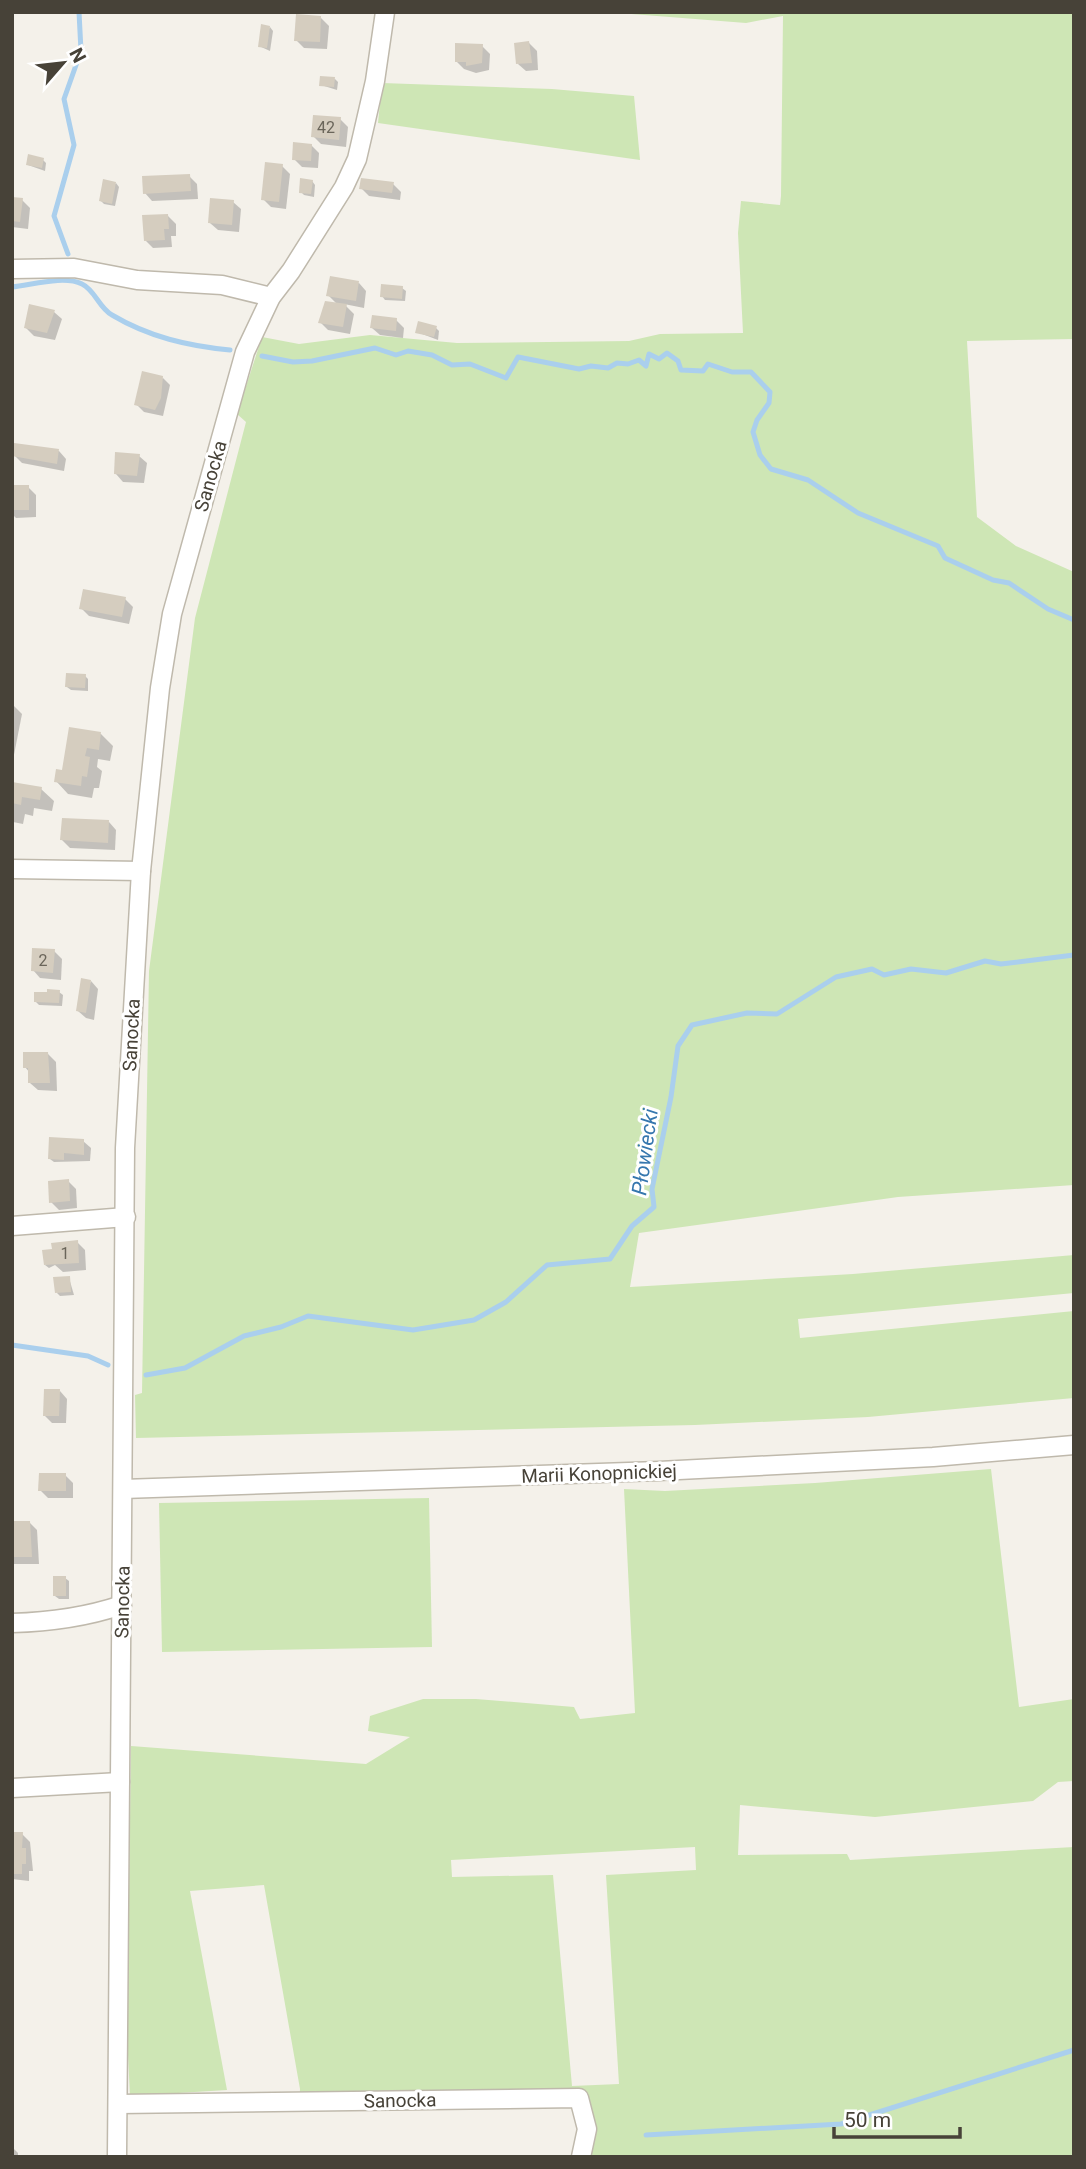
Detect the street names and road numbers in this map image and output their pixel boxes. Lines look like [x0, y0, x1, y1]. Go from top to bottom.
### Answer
street label: Sanocka [189, 438, 232, 514]
street label: Sanocka [118, 998, 145, 1072]
street label: Marii Konopnickiej [521, 1459, 677, 1488]
street label: Sanocka [110, 1565, 135, 1639]
street label: Sanocka [363, 2088, 437, 2113]

